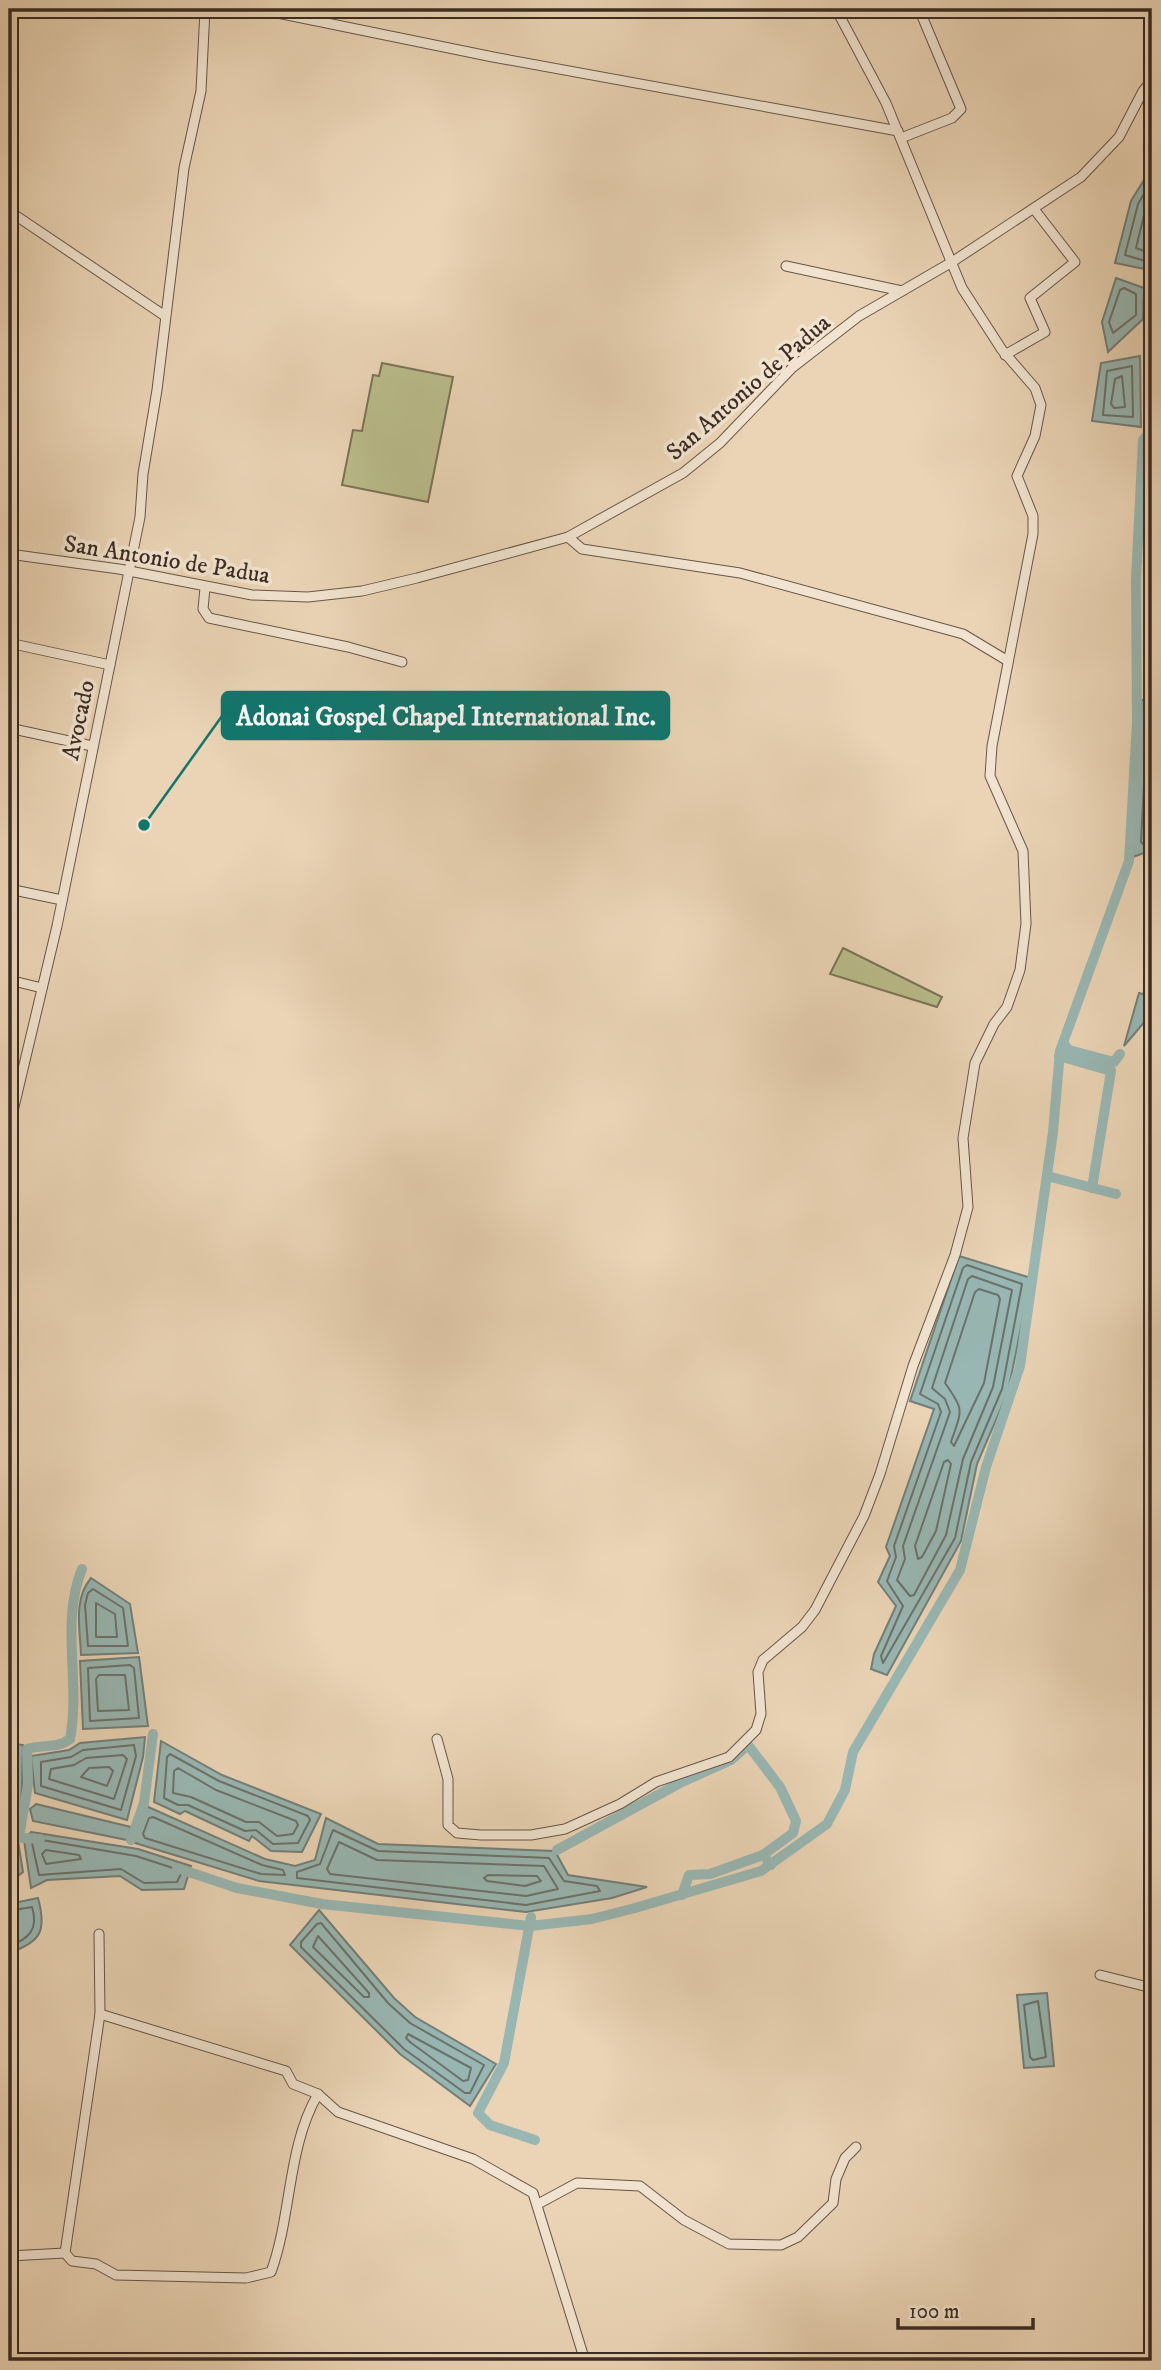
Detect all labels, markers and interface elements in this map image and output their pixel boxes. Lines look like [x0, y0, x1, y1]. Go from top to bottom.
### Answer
street label: San Antonio de Padua [660, 308, 838, 467]
street label: San Antonio de Padua [62, 529, 273, 591]
street label: Avocado [56, 677, 102, 763]
callout: Adonai Gospel Chapel International Inc. [222, 692, 669, 739]
text: Adonai Gospel Chapel International Inc. [235, 701, 656, 734]
scale bar [898, 2286, 1033, 2330]
text: 100 m [909, 2299, 960, 2325]

